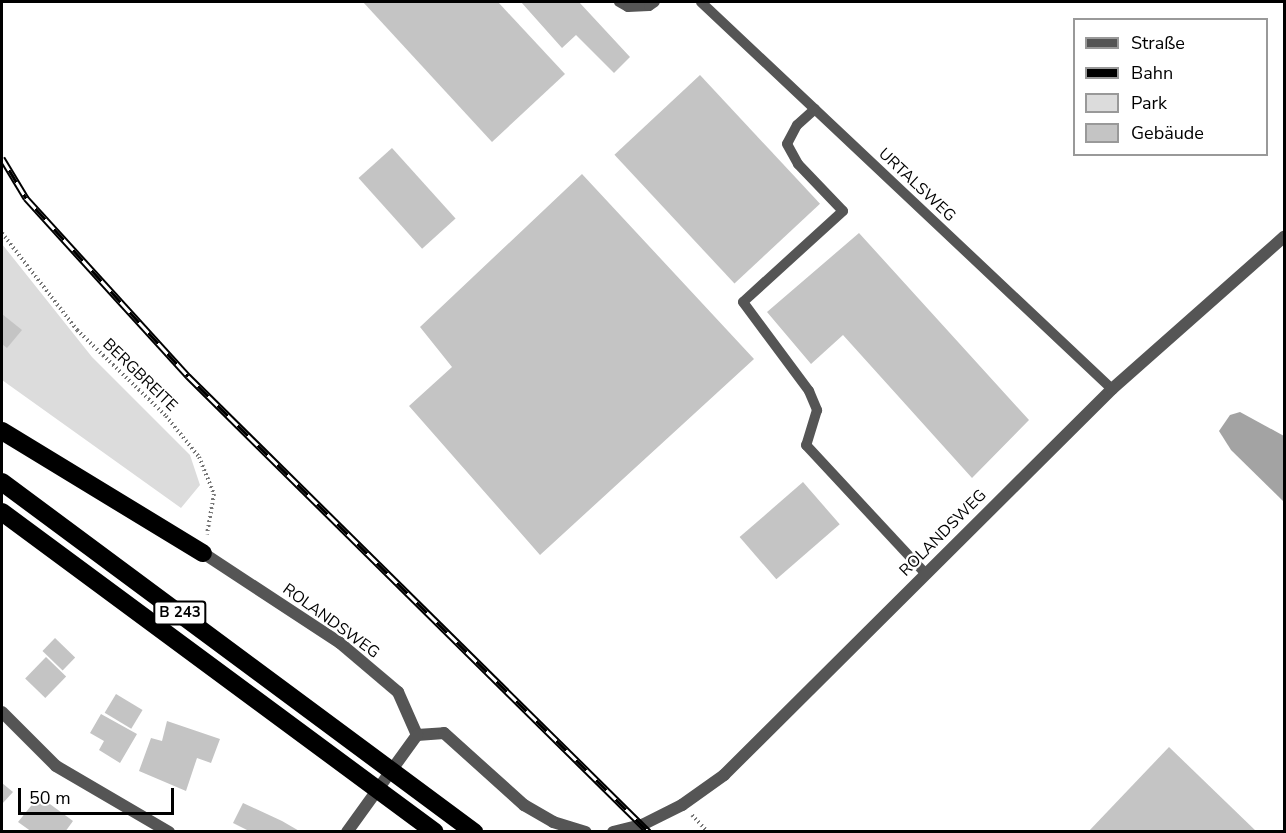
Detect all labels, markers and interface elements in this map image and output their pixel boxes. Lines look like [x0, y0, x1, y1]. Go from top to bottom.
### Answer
legend [1073, 18, 1268, 156]
text: Straße [1131, 31, 1185, 55]
text: Bahn [1131, 61, 1173, 85]
text: Park [1131, 91, 1167, 115]
text: Gebäude [1131, 121, 1204, 145]
street label: URTALSWEG [874, 144, 960, 226]
street label: BERGBREITE [99, 335, 181, 415]
street label: ROLANDSWEG [896, 486, 990, 580]
street label: ROLANDSWEG [279, 579, 383, 663]
road number: B 243 [153, 601, 207, 625]
scale bar [21, 776, 177, 814]
text: 50 m [29, 786, 71, 810]

